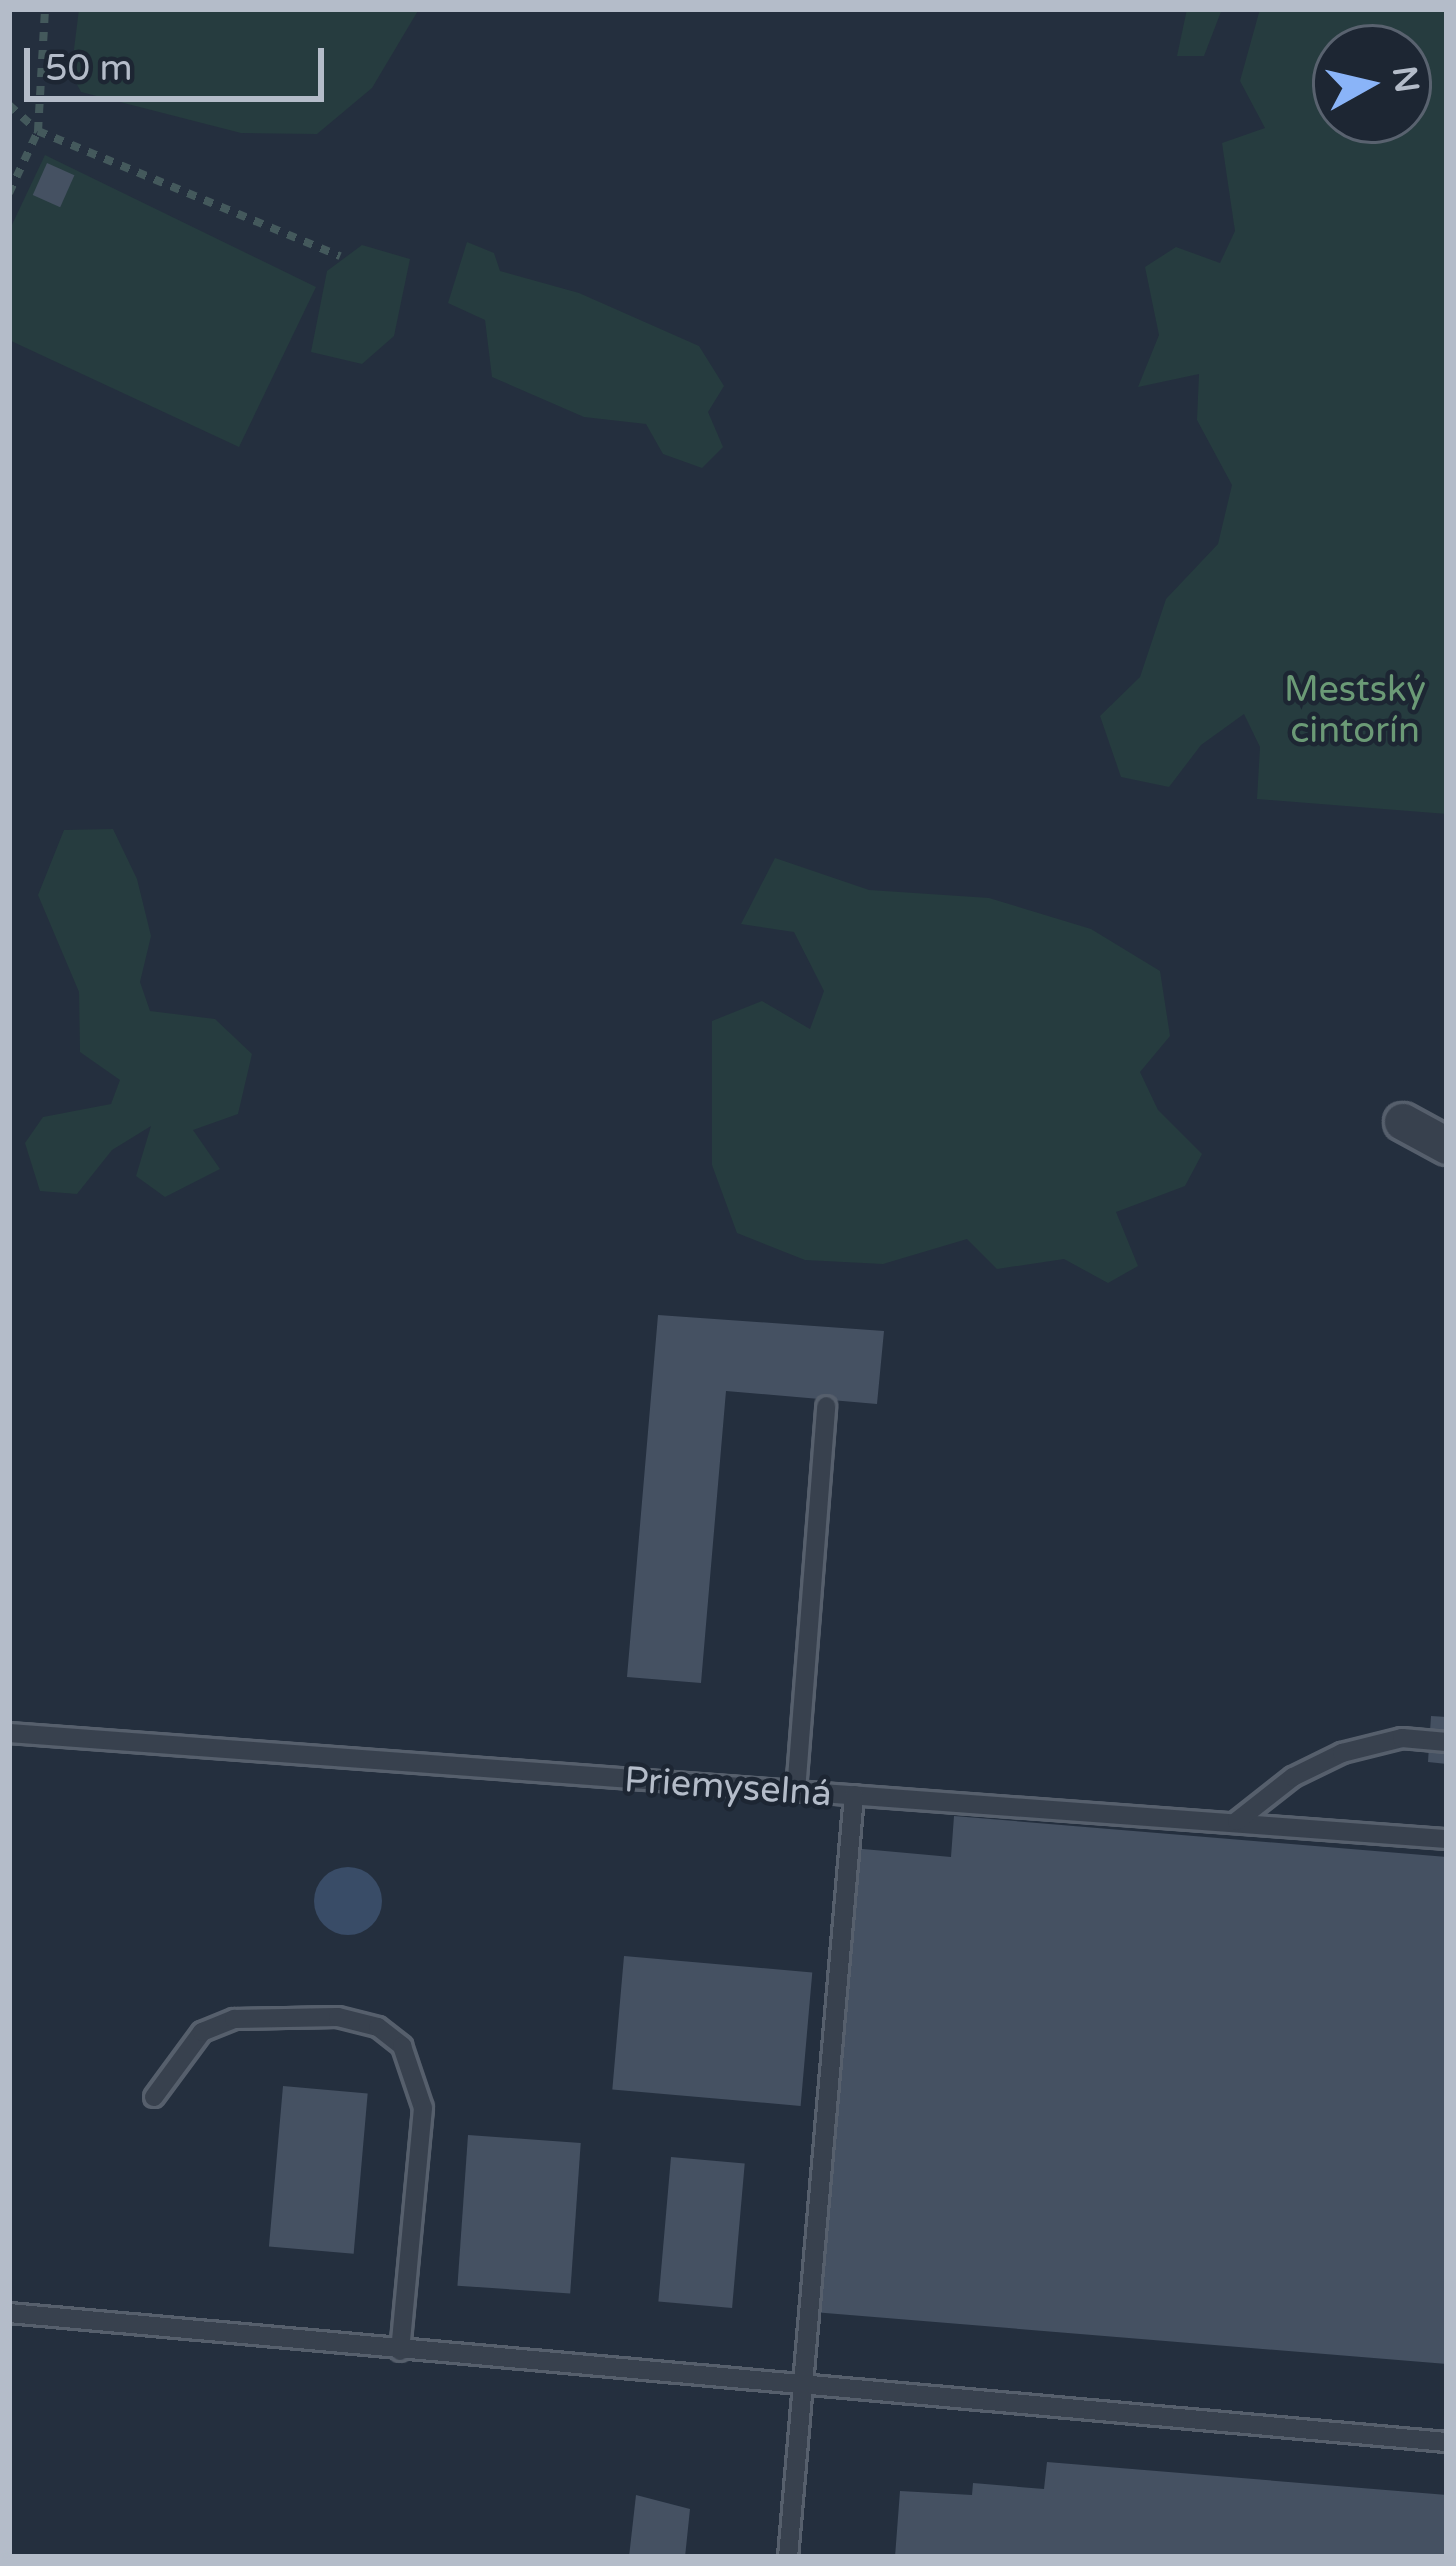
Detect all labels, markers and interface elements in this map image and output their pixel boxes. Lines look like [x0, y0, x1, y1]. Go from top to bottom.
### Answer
scale bar [30, 24, 330, 98]
north arrow [1312, 24, 1432, 144]
text: 50 m [45, 47, 133, 90]
text: N [1384, 64, 1426, 95]
park label: Mestský cintorín [1284, 667, 1426, 752]
street label: Priemyselná [623, 1758, 833, 1816]

